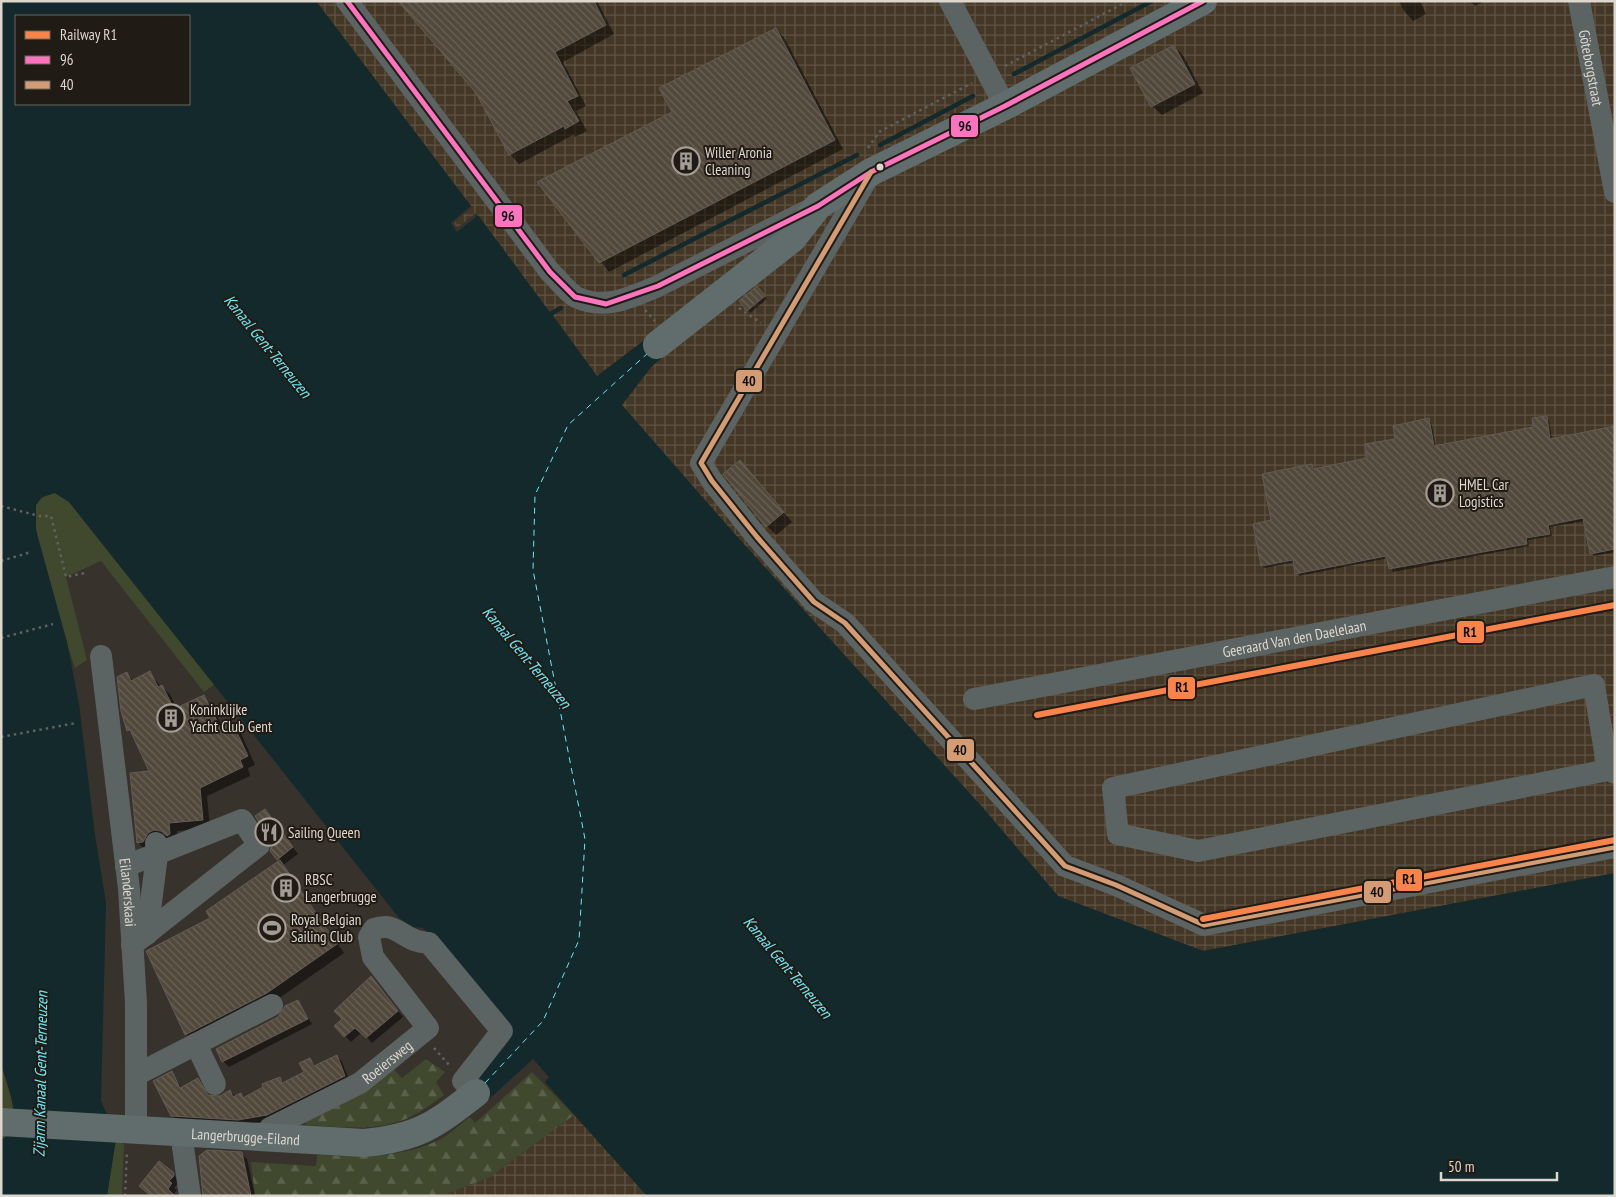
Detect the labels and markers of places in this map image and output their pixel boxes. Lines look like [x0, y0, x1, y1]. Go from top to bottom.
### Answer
place label: Willer Aronia Cleaning [705, 143, 772, 179]
building icon: Willer Aronia Cleaning [671, 146, 701, 176]
unlabelled marker [875, 162, 885, 172]
place label: HMEL Car Logistics [1459, 475, 1510, 511]
building icon: HMEL Car Logistics [1425, 478, 1455, 508]
place label: Koninklijke Yacht Club Gent [190, 700, 272, 736]
building icon: Koninklijke Yacht Club Gent [156, 703, 186, 733]
restaurant icon: Sailing Queen [254, 817, 284, 847]
place label: Sailing Queen [288, 823, 360, 842]
place label: RBSC Langerbrugge [305, 870, 377, 906]
building icon: RBSC Langerbrugge [271, 873, 301, 903]
place label: Royal Belgian Sailing Club [291, 910, 361, 946]
sports icon: Royal Belgian Sailing Club [257, 913, 287, 943]

